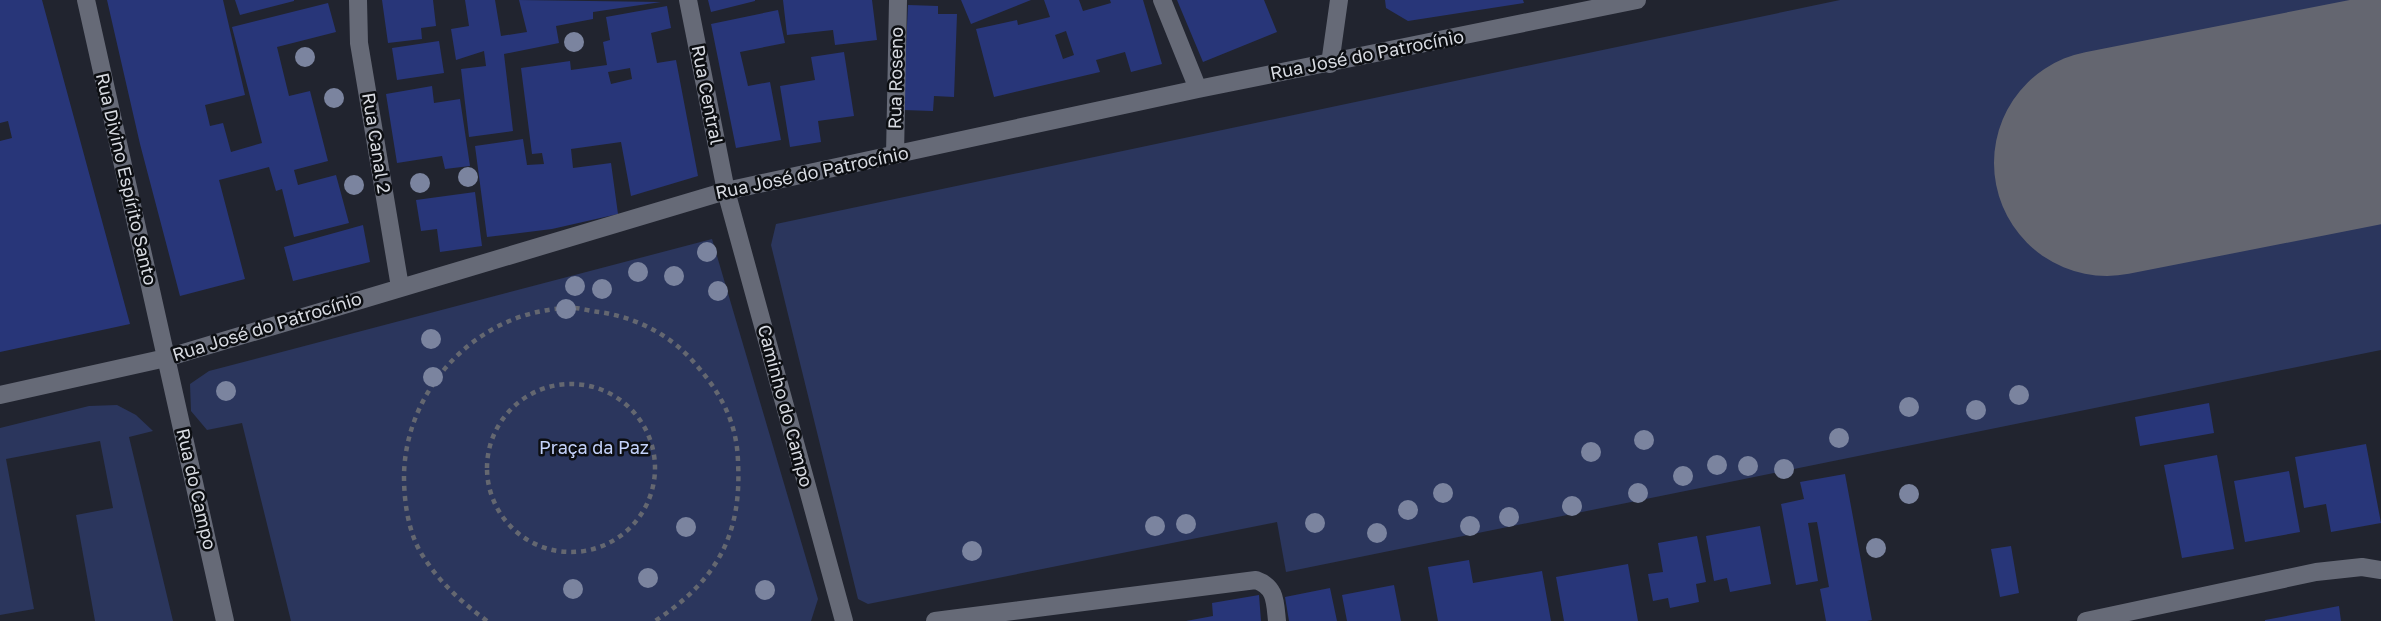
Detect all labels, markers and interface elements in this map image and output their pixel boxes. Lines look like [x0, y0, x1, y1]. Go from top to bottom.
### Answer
street label: Rua José do Patrocínio [1268, 24, 1466, 84]
street label: Rua Roseno [883, 27, 907, 129]
street label: Rua Central [688, 43, 728, 147]
street label: Rua Divino Espírito Santo [92, 70, 162, 287]
street label: Rua Canal 2 [358, 91, 396, 195]
street label: Rua José do Patrocínio [713, 141, 910, 203]
street label: Rua José do Patrocínio [169, 287, 364, 365]
street label: Caminho do Campo [754, 322, 818, 489]
street label: Rua do Campo [172, 426, 222, 552]
park label: Praça da Paz [539, 436, 649, 458]

